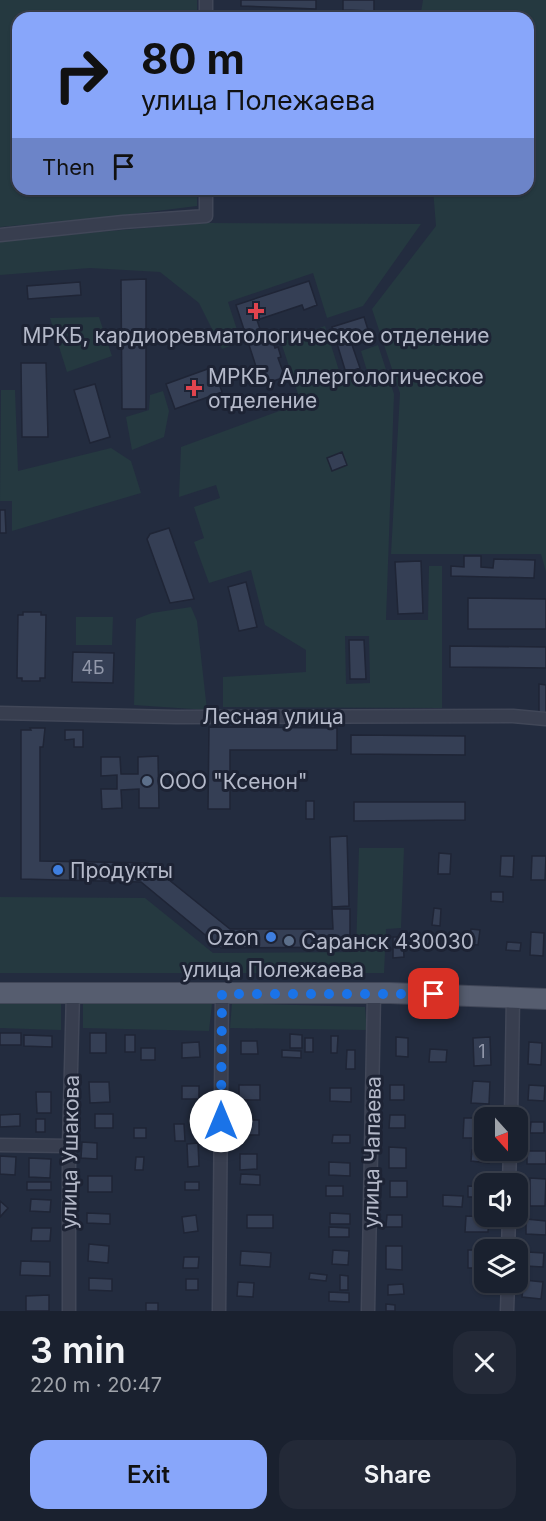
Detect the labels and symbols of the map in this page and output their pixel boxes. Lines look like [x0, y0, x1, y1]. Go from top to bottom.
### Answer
marker: МРКБ, кардиоревматологическое отделение [247, 302, 265, 320]
place label: МРКБ, кардиоревматологическое отделение [23, 323, 490, 348]
place label: МРКБ, Аллергологическое отделение [208, 364, 484, 413]
marker: МРКБ, Аллергологическое отделение [185, 379, 203, 397]
house number: 4Б [81, 657, 105, 678]
street label: Лесная улица [202, 704, 344, 729]
place label: ООО "Ксенон" [159, 769, 308, 794]
marker: ООО "Ксенон" [140, 774, 154, 788]
place label: Продукты [70, 858, 173, 883]
marker: Продукты [51, 863, 65, 877]
place label: Ozon [207, 925, 259, 950]
place label: Саранск 430030 [301, 929, 474, 954]
marker: Ozon [264, 930, 278, 944]
marker: Саранск 430030 [282, 934, 296, 948]
street label: улица Полежаева [182, 957, 364, 982]
pin [408, 968, 459, 1019]
house number: 1 [478, 1041, 486, 1062]
street label: улица Ушакова [56, 1075, 84, 1229]
street label: улица Чапаева [358, 1076, 386, 1228]
position arrow [189, 1089, 253, 1153]
north arrow [474, 1107, 528, 1161]

